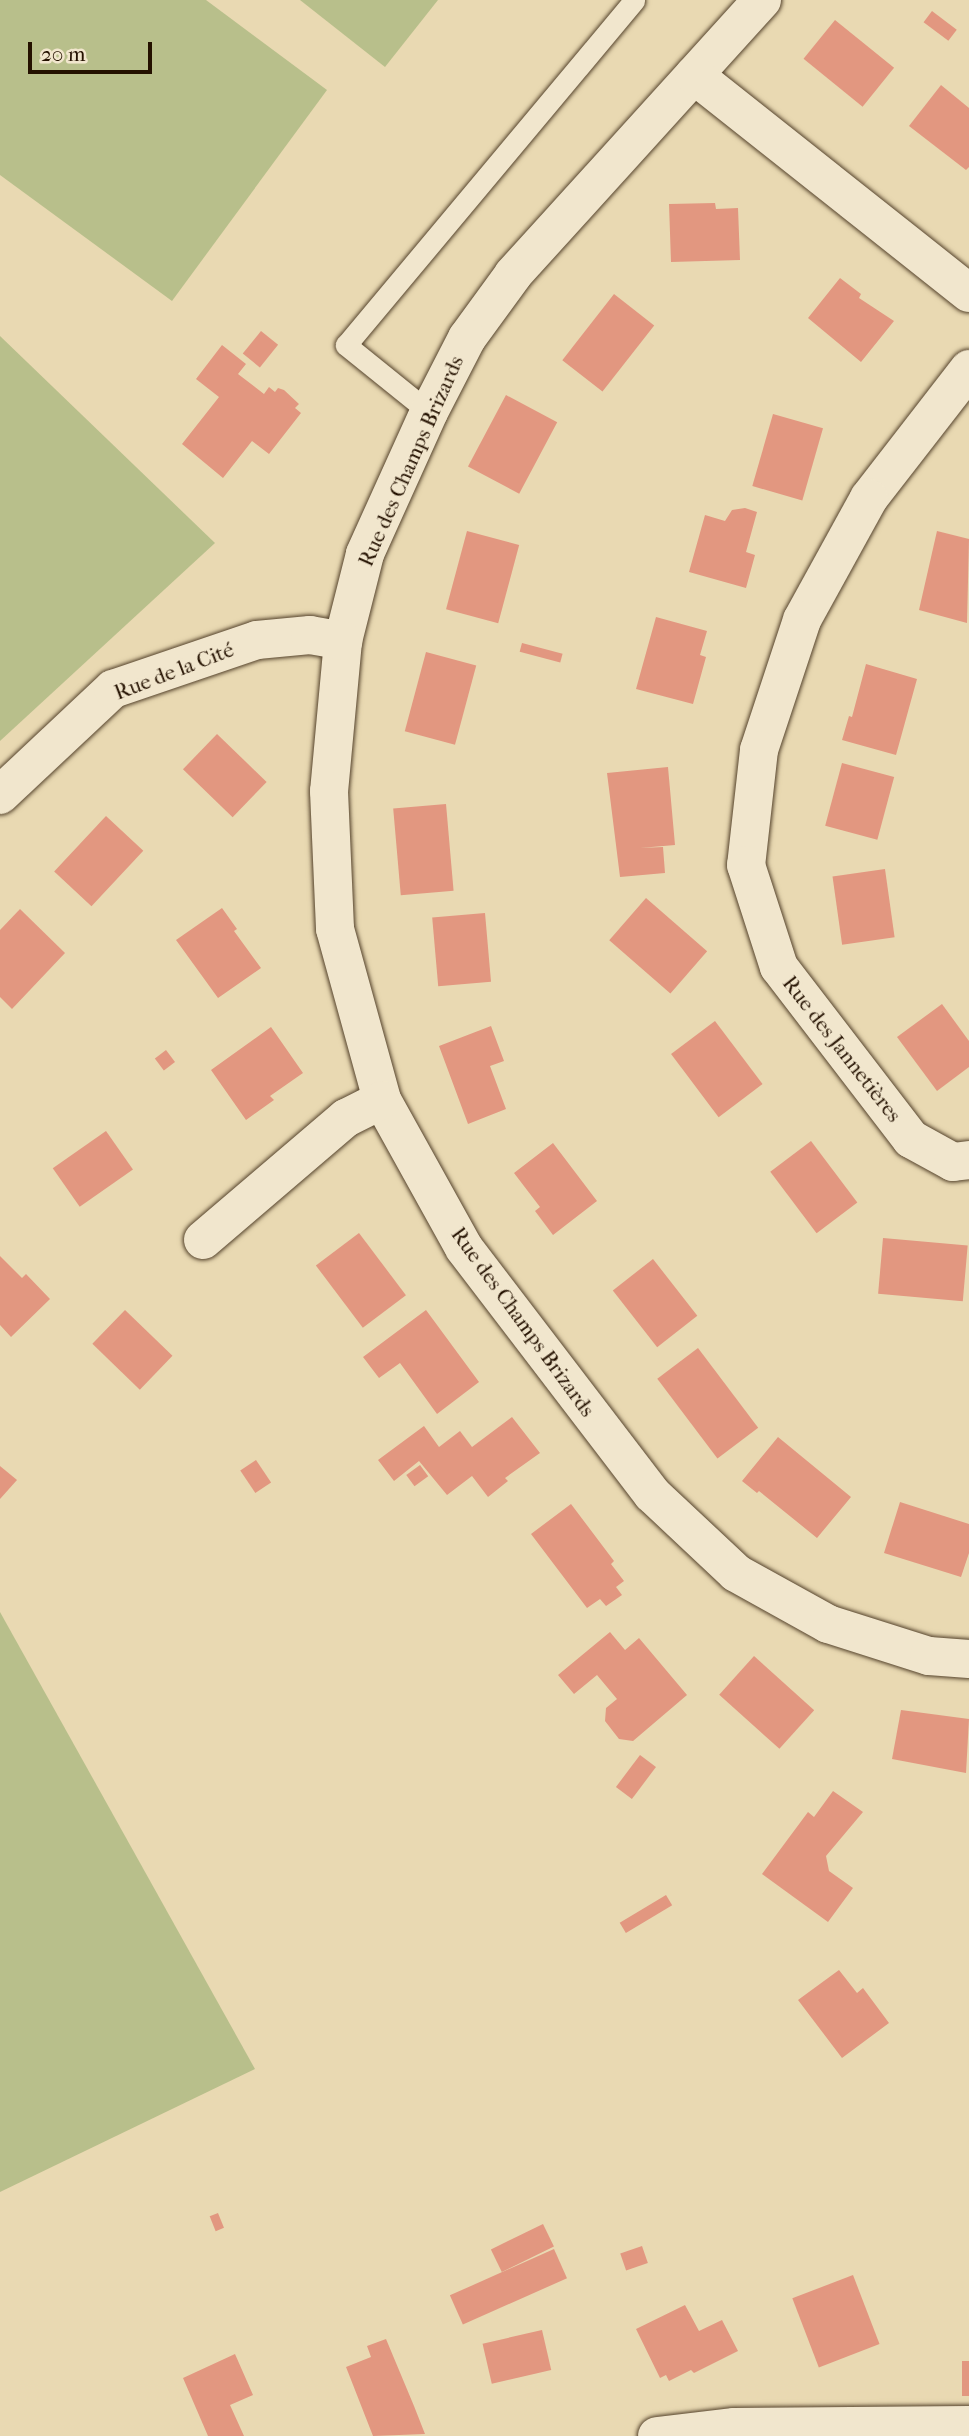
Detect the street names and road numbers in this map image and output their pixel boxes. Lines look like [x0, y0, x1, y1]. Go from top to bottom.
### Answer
street label: Rue des Champs Brizards [353, 352, 469, 570]
street label: Rue de la Cité [111, 637, 237, 705]
street label: Rue des Jannetières [777, 971, 907, 1127]
street label: Rue des Champs Brizards [446, 1222, 600, 1422]

